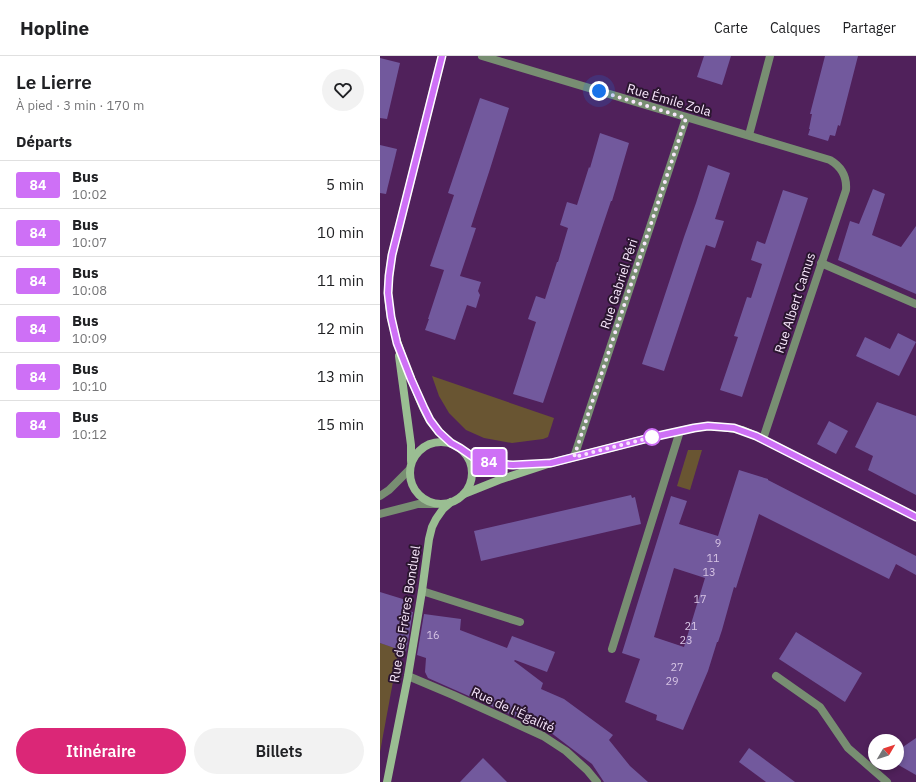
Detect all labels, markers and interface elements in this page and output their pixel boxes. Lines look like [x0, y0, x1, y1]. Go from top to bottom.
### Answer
text: Hopline [20, 16, 89, 40]
text: Carte [714, 19, 748, 37]
text: Calques [770, 19, 820, 37]
text: Partager [842, 19, 896, 37]
button: heart [322, 69, 364, 111]
text: Le Lierre [16, 70, 92, 94]
street label: Rue Émile Zola [625, 80, 713, 120]
your location [589, 81, 609, 101]
text: À pied · 3 min · 170 m [16, 97, 144, 114]
text: Départs [16, 132, 72, 151]
text: Bus [72, 167, 99, 186]
text: 5 min [326, 175, 364, 194]
text: 84 [30, 176, 46, 194]
text: 10:02 [72, 186, 107, 203]
text: Bus [72, 215, 99, 234]
text: 10 min [317, 223, 364, 242]
text: 84 [30, 224, 46, 242]
text: 10:07 [72, 234, 107, 251]
street label: Rue Gabriel Péri [596, 237, 642, 331]
street label: Rue Albert Camus [771, 250, 819, 356]
text: Bus [72, 263, 99, 282]
text: 11 min [317, 271, 364, 290]
text: 84 [30, 272, 46, 290]
text: 10:08 [72, 282, 107, 299]
text: Bus [72, 311, 99, 330]
text: 12 min [317, 319, 364, 338]
text: 84 [30, 320, 46, 338]
text: 10:09 [72, 330, 107, 347]
text: Bus [72, 359, 99, 378]
text: 13 min [317, 367, 364, 386]
text: 84 [30, 368, 46, 386]
text: 10:10 [72, 378, 107, 395]
text: Bus [72, 407, 99, 426]
text: 15 min [317, 415, 364, 434]
text: 84 [30, 416, 46, 434]
text: 10:12 [72, 426, 107, 443]
unlabelled marker [643, 428, 661, 446]
line badge: 84 [471, 449, 507, 475]
text: 84 [481, 453, 497, 471]
house number: 9 [715, 536, 721, 550]
street label: Rue des Frères Bonduel [386, 544, 424, 684]
house number: 11 [706, 551, 720, 565]
house number: 13 [702, 565, 716, 579]
house number: 17 [693, 592, 707, 606]
house number: 21 [684, 619, 698, 633]
house number: 16 [426, 628, 440, 642]
house number: 23 [679, 633, 693, 647]
house number: 27 [670, 660, 684, 674]
house number: 29 [665, 674, 679, 688]
street label: Rue de l'Égalité [469, 683, 557, 737]
button: Itinéraire [16, 728, 186, 774]
button: Billets [194, 728, 364, 774]
north arrow [868, 734, 904, 770]
map controls [868, 734, 904, 770]

